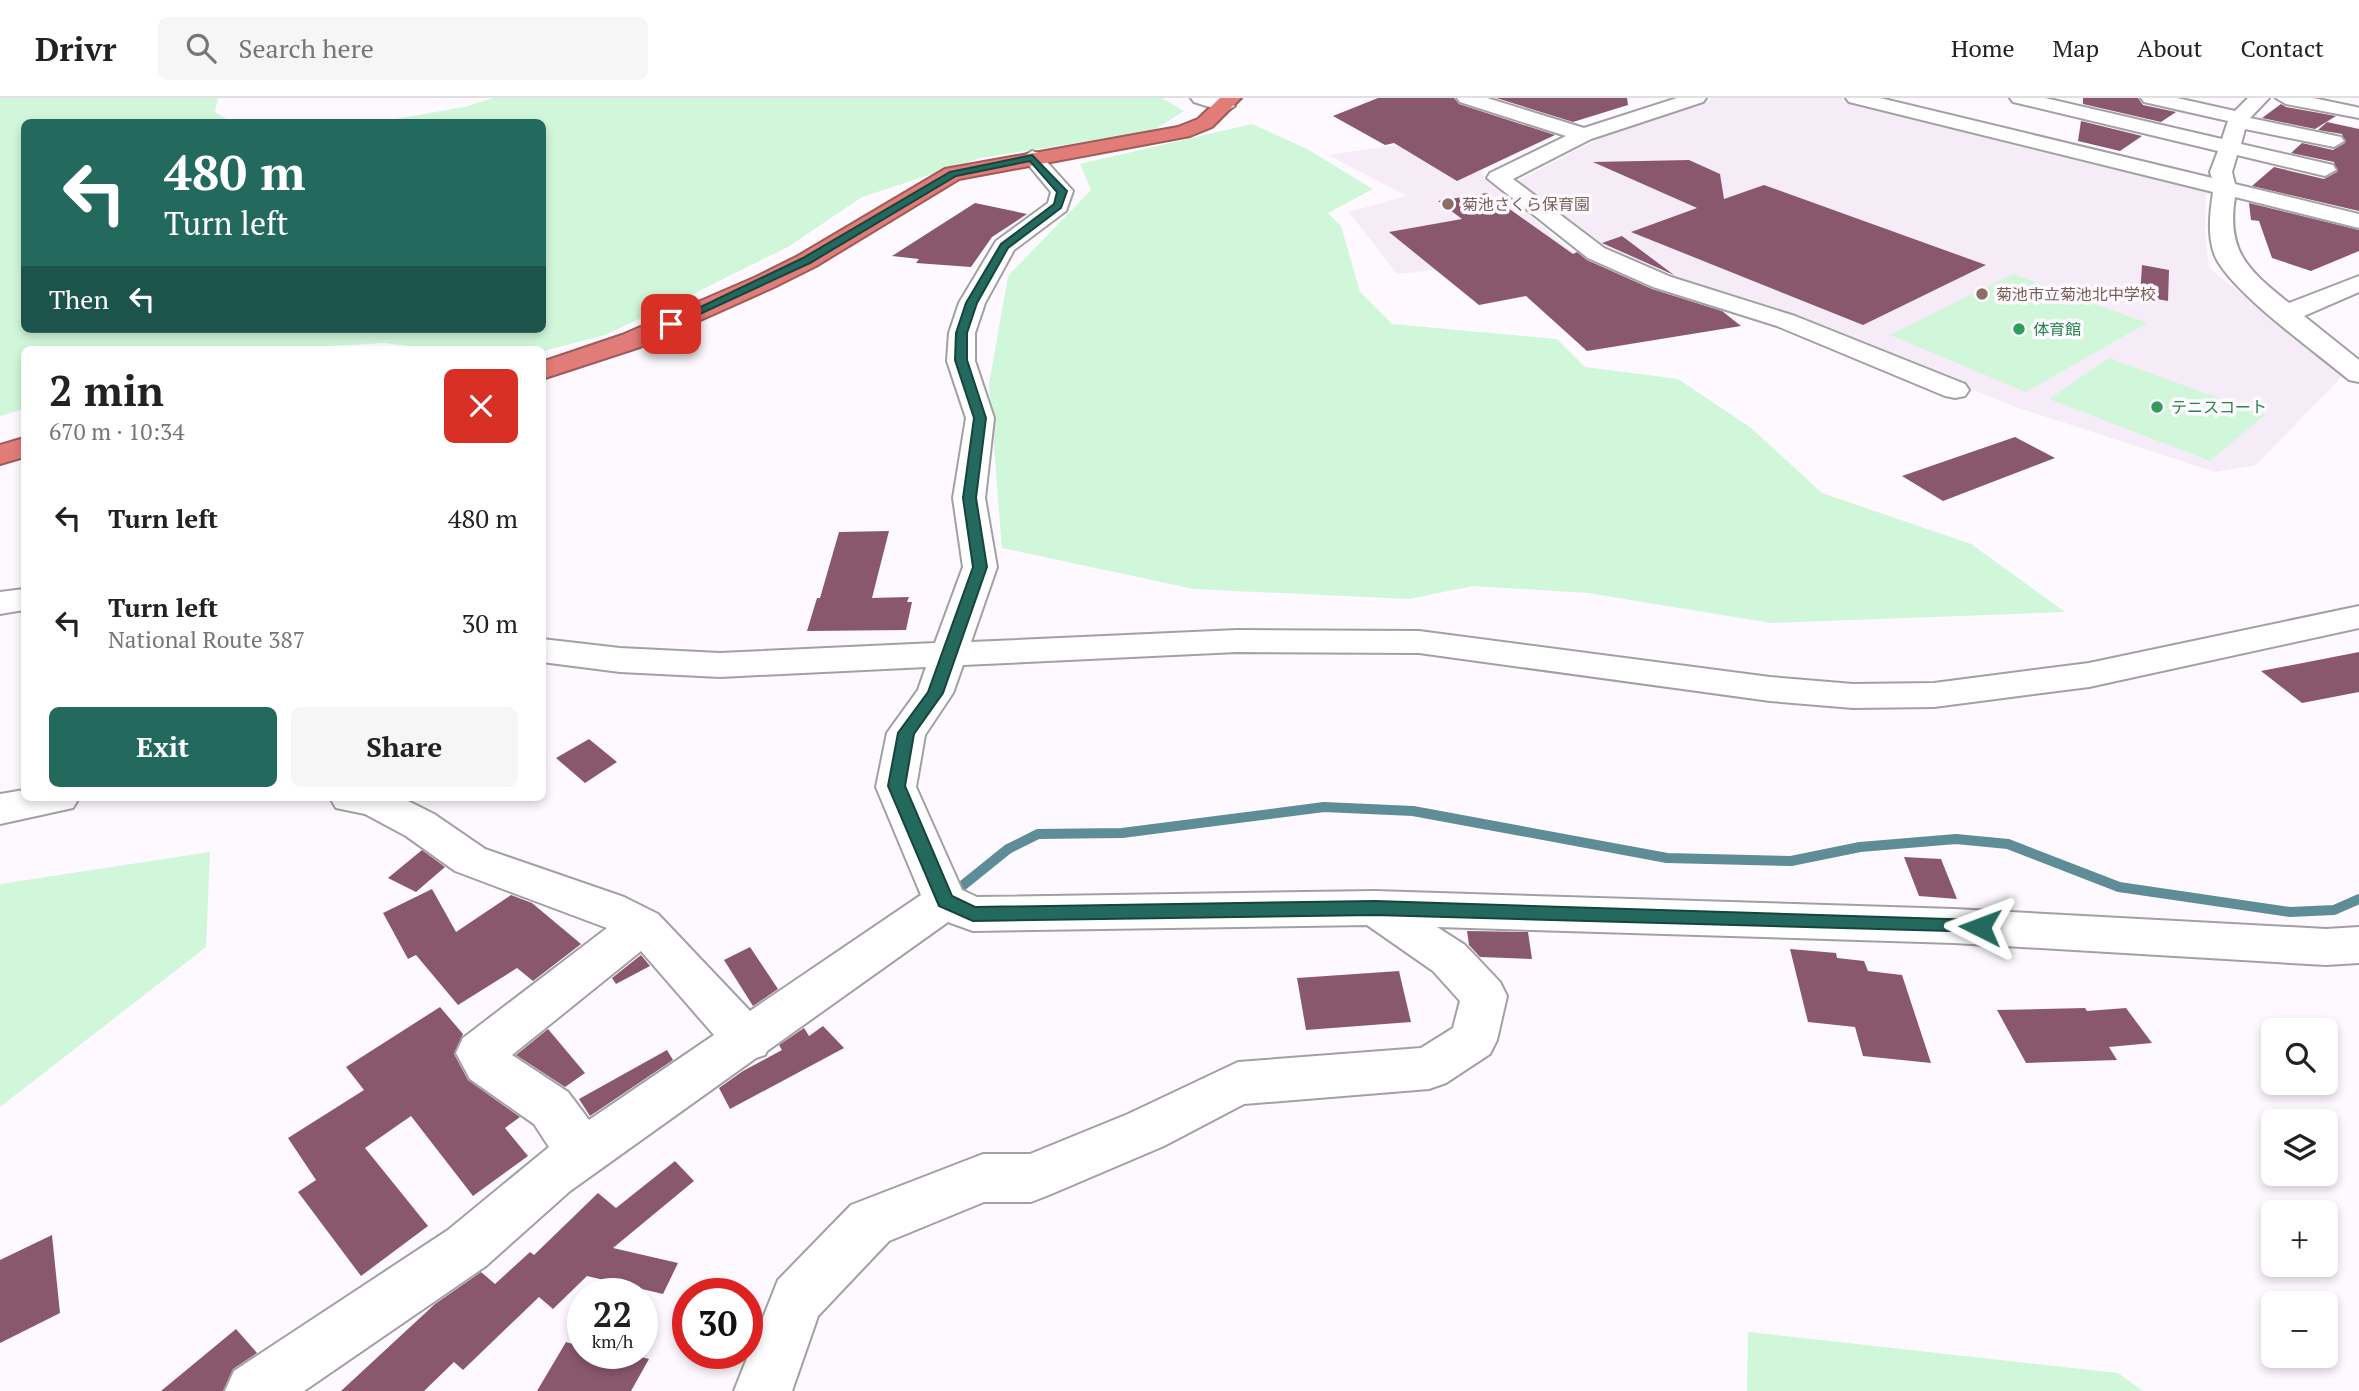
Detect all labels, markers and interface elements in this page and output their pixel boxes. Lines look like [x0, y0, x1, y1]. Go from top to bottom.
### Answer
search box [158, 17, 648, 80]
text: Drivr [35, 27, 116, 70]
icon: search [182, 29, 220, 67]
text: Search here [238, 31, 374, 65]
text: Home [1951, 32, 2015, 64]
text: Map [2053, 32, 2099, 64]
text: About [2137, 32, 2203, 64]
text: Contact [2241, 32, 2324, 64]
text: 480 m [164, 139, 306, 204]
icon: left [49, 147, 140, 238]
place label: 菊池さくら保育園 [1462, 193, 1590, 215]
marker: 菊池さくら保育園 [1440, 196, 1456, 212]
text: Turn left [164, 202, 288, 244]
icon: left [123, 280, 161, 318]
text: Then [49, 282, 109, 316]
place label: 菊池市立菊池北中学校 [1996, 283, 2156, 305]
marker: 菊池市立菊池北中学校 [1974, 286, 1990, 302]
pin [641, 294, 701, 354]
icon: arrive [652, 305, 690, 343]
place label: 体育館 [2033, 318, 2081, 340]
marker: 体育館 [2011, 321, 2027, 337]
text: 2 min [49, 362, 164, 418]
button: close [444, 369, 518, 443]
place label: テニスコート [2171, 396, 2267, 418]
marker: テニスコート [2149, 399, 2165, 415]
text: 670 m · 10:34 [49, 416, 184, 447]
icon: left [49, 499, 87, 537]
text: Turn left [108, 501, 218, 535]
text: 480 m [448, 501, 518, 535]
text: Turn left [108, 590, 218, 624]
icon: left [49, 604, 87, 642]
text: 30 m [462, 606, 518, 640]
text: National Route 387 [108, 624, 305, 655]
button: Exit [49, 707, 277, 787]
button: Share [291, 707, 518, 787]
position arrow [1943, 890, 2017, 964]
map controls [2261, 1018, 2338, 1368]
button: search [2261, 1018, 2338, 1095]
button: layers [2261, 1109, 2338, 1186]
button: + [2261, 1200, 2338, 1277]
speed limit sign: 30 [672, 1278, 763, 1369]
text: 22 [593, 1291, 632, 1337]
button: − [2261, 1291, 2338, 1368]
text: km/h [592, 1329, 633, 1353]

